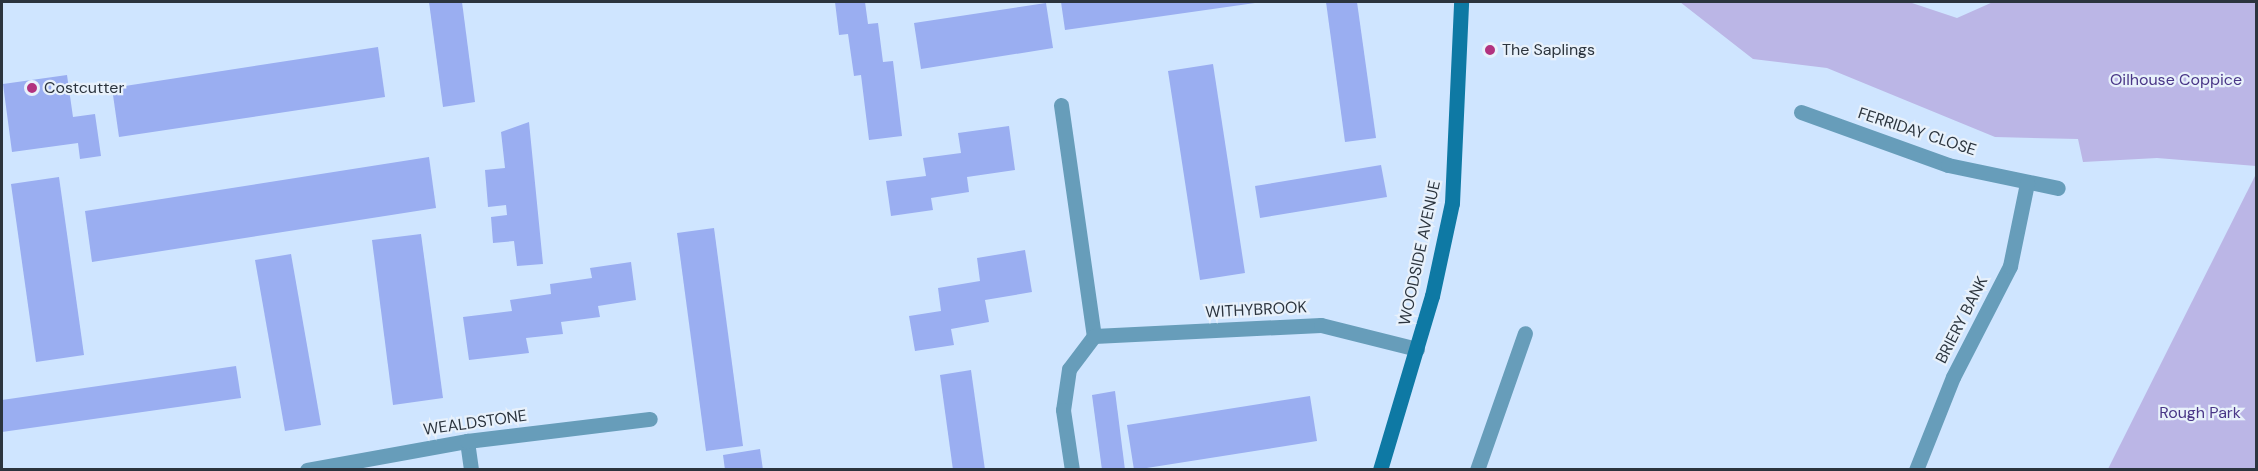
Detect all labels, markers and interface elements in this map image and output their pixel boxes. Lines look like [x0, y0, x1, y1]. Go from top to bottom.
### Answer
place label: The Saplings [1502, 40, 1595, 60]
marker: The Saplings [1483, 43, 1497, 57]
park label: Oilhouse Coppice [2110, 70, 2242, 90]
place label: Costcutter [44, 78, 124, 98]
marker: Costcutter [25, 81, 39, 95]
street label: FERRIDAY CLOSE [1855, 104, 1979, 160]
street label: WOODSIDE AVENUE [1395, 179, 1445, 327]
street label: BRIERY BANK [1932, 273, 1992, 367]
street label: WITHYBROOK [1205, 298, 1307, 322]
park label: Rough Park [2159, 403, 2241, 423]
street label: WEALDSTONE [422, 406, 528, 440]

